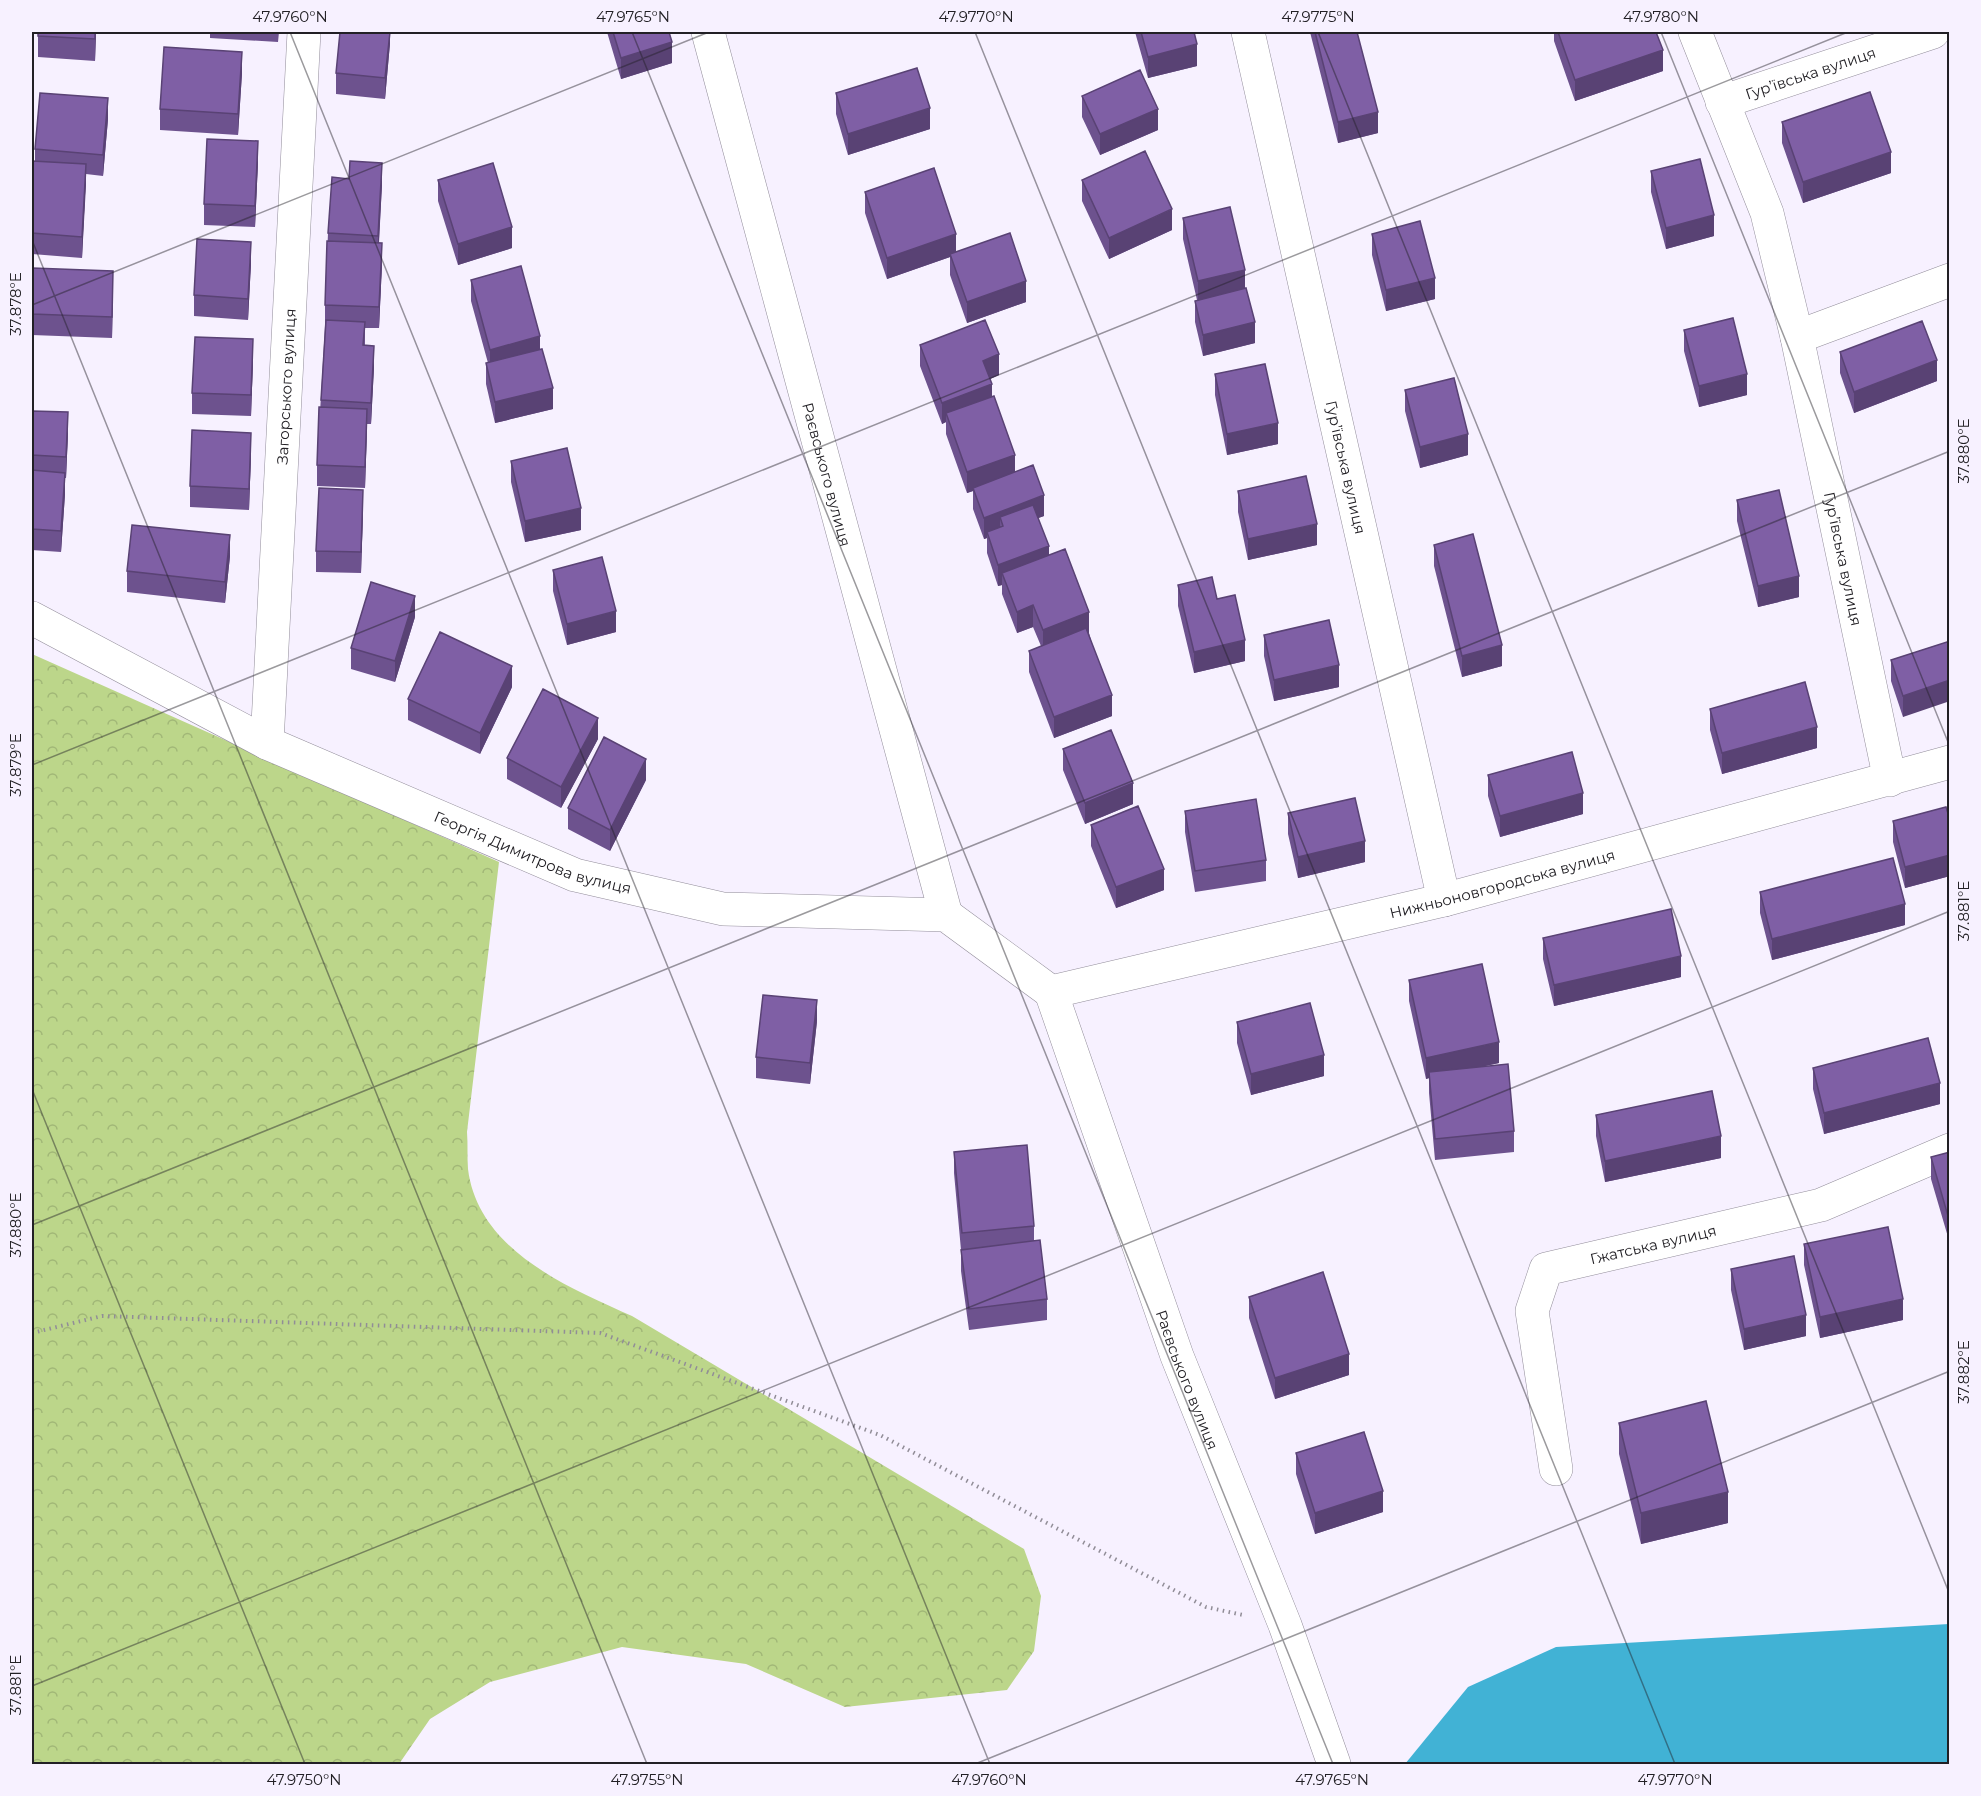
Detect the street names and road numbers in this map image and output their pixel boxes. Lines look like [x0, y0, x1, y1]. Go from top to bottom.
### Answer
street label: Гур’ївська вулиця [1743, 42, 1878, 103]
street label: Загорського вулиця [272, 308, 299, 465]
street label: Гур’ївська вулиця [1322, 398, 1371, 536]
street label: Раєвського вулиця [799, 400, 856, 548]
street label: Гур’ївська вулиця [1820, 490, 1867, 627]
street label: Георгія Димитрова вулиця [431, 806, 633, 897]
street label: Нижньоновгородська вулиця [1387, 844, 1617, 922]
street label: Гжатська вулиця [1588, 1220, 1718, 1268]
street label: Раєвського вулиця [1152, 1307, 1223, 1452]

